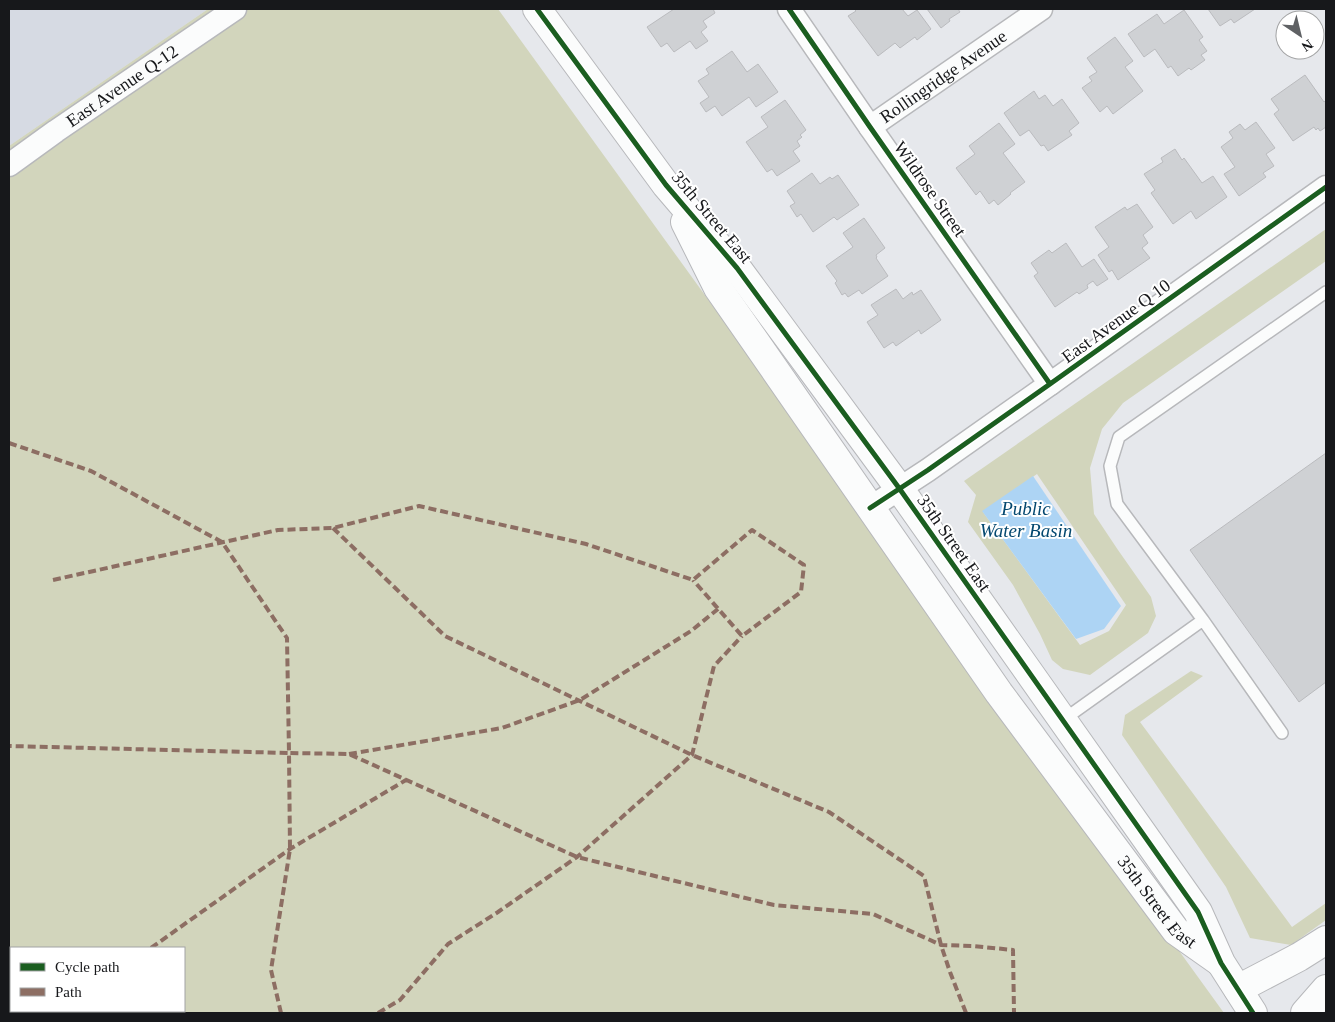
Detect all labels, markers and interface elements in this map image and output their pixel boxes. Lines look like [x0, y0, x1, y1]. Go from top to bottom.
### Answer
north arrow [1275, 10, 1325, 60]
street label: Rollingridge Avenue [876, 26, 1010, 127]
text: N [1299, 36, 1316, 54]
street label: East Avenue Q-12 [62, 41, 182, 131]
street label: Wildrose Street [890, 137, 970, 241]
street label: 35th Street East [668, 167, 756, 267]
street label: East Avenue Q 10 [1058, 275, 1174, 367]
street label: 35th Street East [913, 491, 995, 595]
water label: Public Water Basin [980, 498, 1072, 541]
street label: 35th Street East [1113, 852, 1200, 952]
legend [10, 947, 185, 1012]
text: Cycle path [55, 959, 120, 975]
text: Path [55, 984, 82, 1000]

